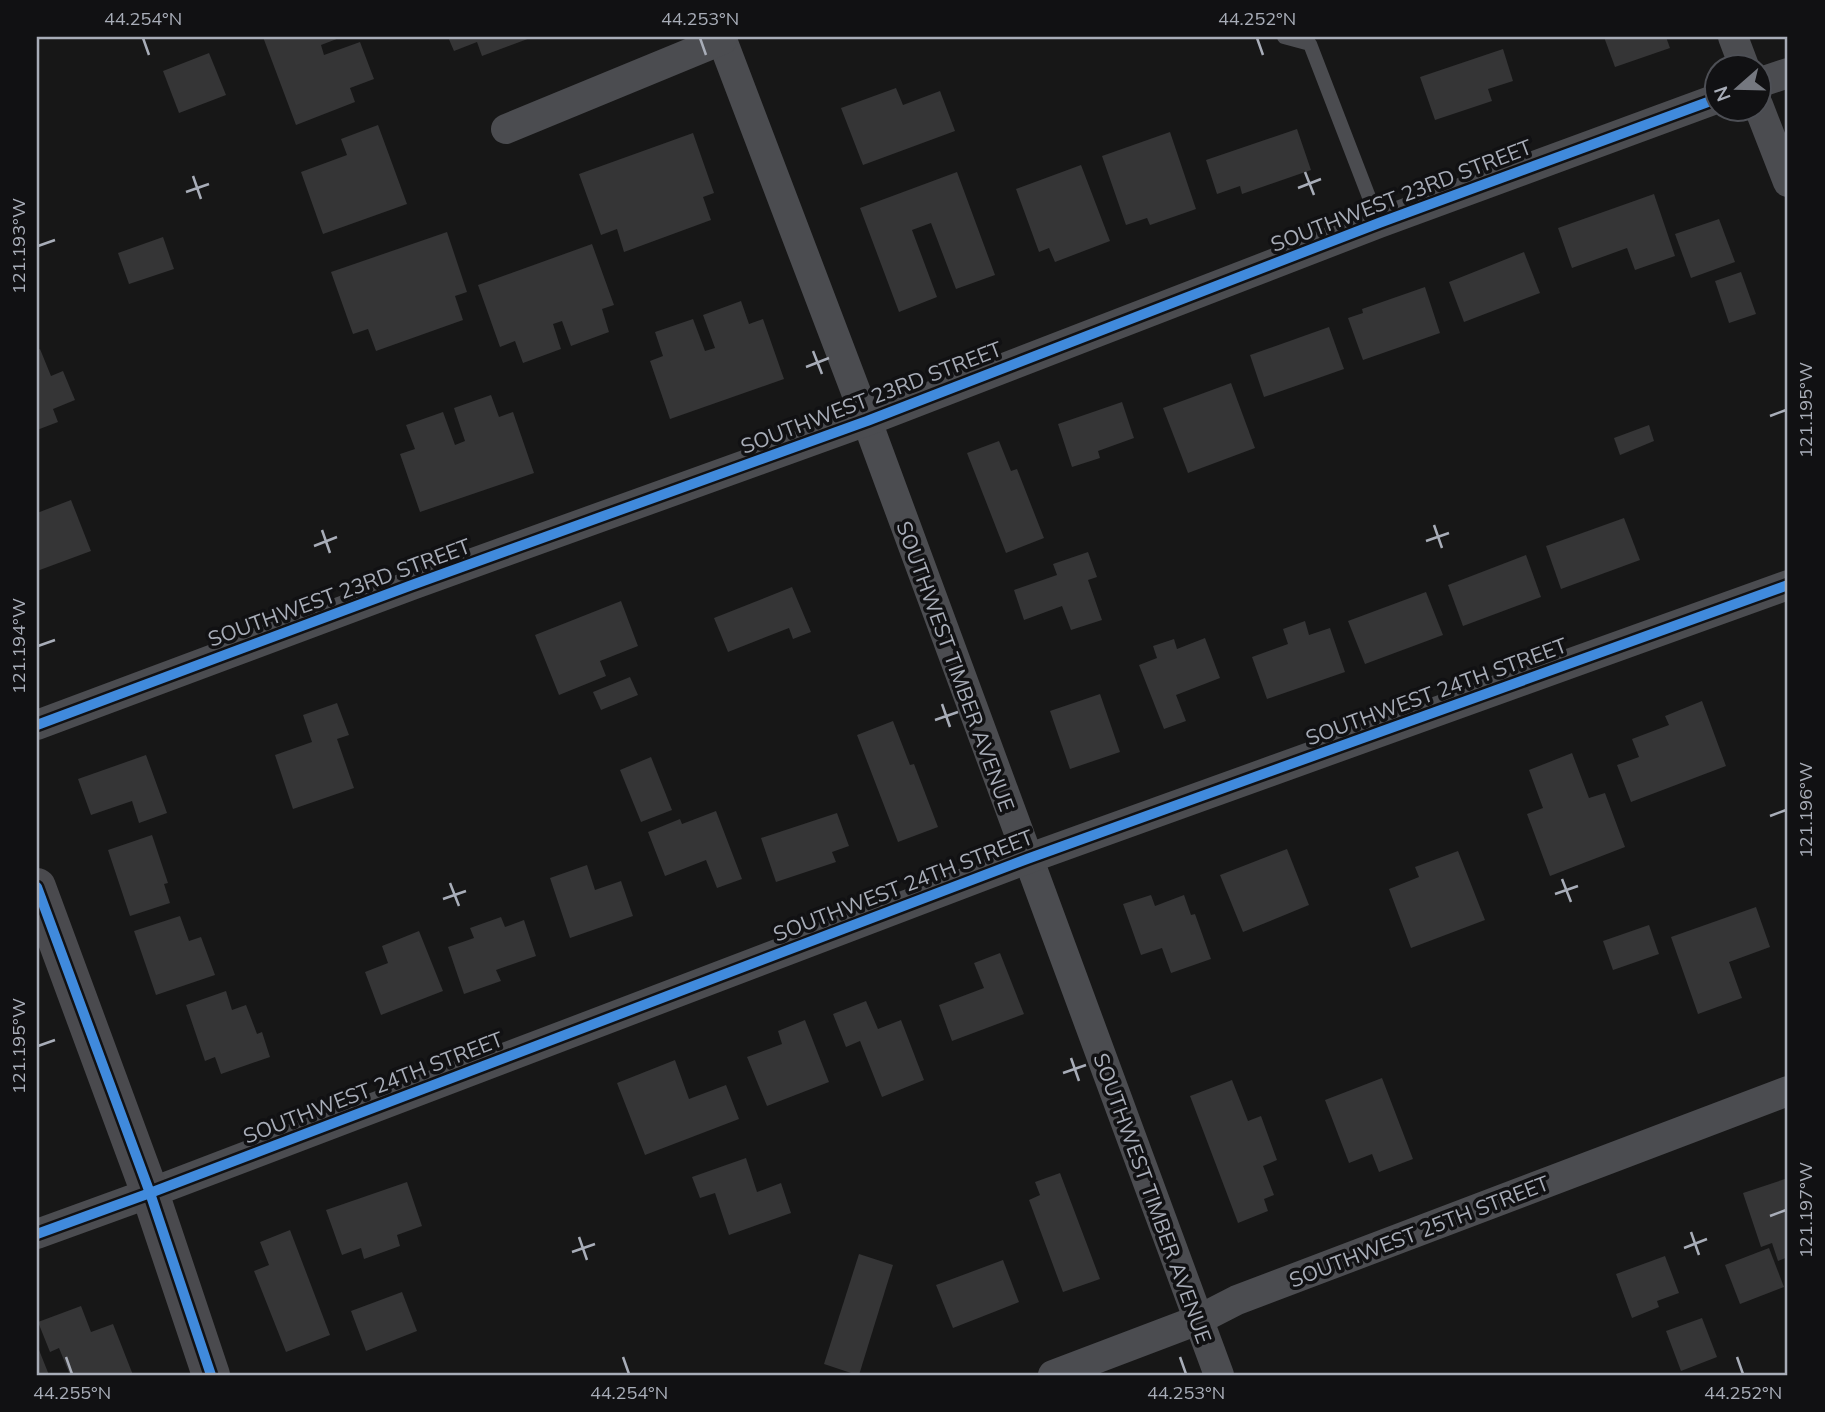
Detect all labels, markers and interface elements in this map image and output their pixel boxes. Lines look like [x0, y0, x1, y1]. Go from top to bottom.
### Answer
text: 44.254°N [104, 7, 182, 30]
text: 44.253°N [661, 7, 739, 30]
text: 44.252°N [1218, 7, 1296, 30]
north arrow [1702, 52, 1772, 122]
text: N [1708, 83, 1736, 105]
street label: SOUTHWEST 23RD STREET [1267, 133, 1536, 257]
text: 121.193°W [7, 198, 30, 294]
street label: SOUTHWEST 23RD STREET [737, 335, 1006, 459]
text: 121.195°W [1794, 362, 1817, 458]
street label: SOUTHWEST TIMBER AVENUE [891, 517, 1021, 815]
street label: SOUTHWEST 23RD STREET [204, 532, 474, 652]
text: 121.194°W [7, 598, 30, 694]
street label: SOUTHWEST 24TH STREET [1302, 631, 1571, 750]
text: 121.196°W [1794, 762, 1817, 858]
street label: SOUTHWEST 24TH STREET [769, 823, 1037, 947]
text: 121.195°W [7, 998, 30, 1094]
street label: SOUTHWEST 24TH STREET [239, 1025, 507, 1149]
street label: SOUTHWEST TIMBER AVENUE [1088, 1049, 1218, 1347]
text: 121.197°W [1794, 1162, 1817, 1258]
street label: SOUTHWEST 25TH STREET [1285, 1169, 1553, 1293]
text: 44.255°N [33, 1381, 111, 1404]
text: 44.254°N [590, 1381, 668, 1404]
text: 44.253°N [1147, 1381, 1225, 1404]
text: 44.252°N [1704, 1381, 1782, 1404]

